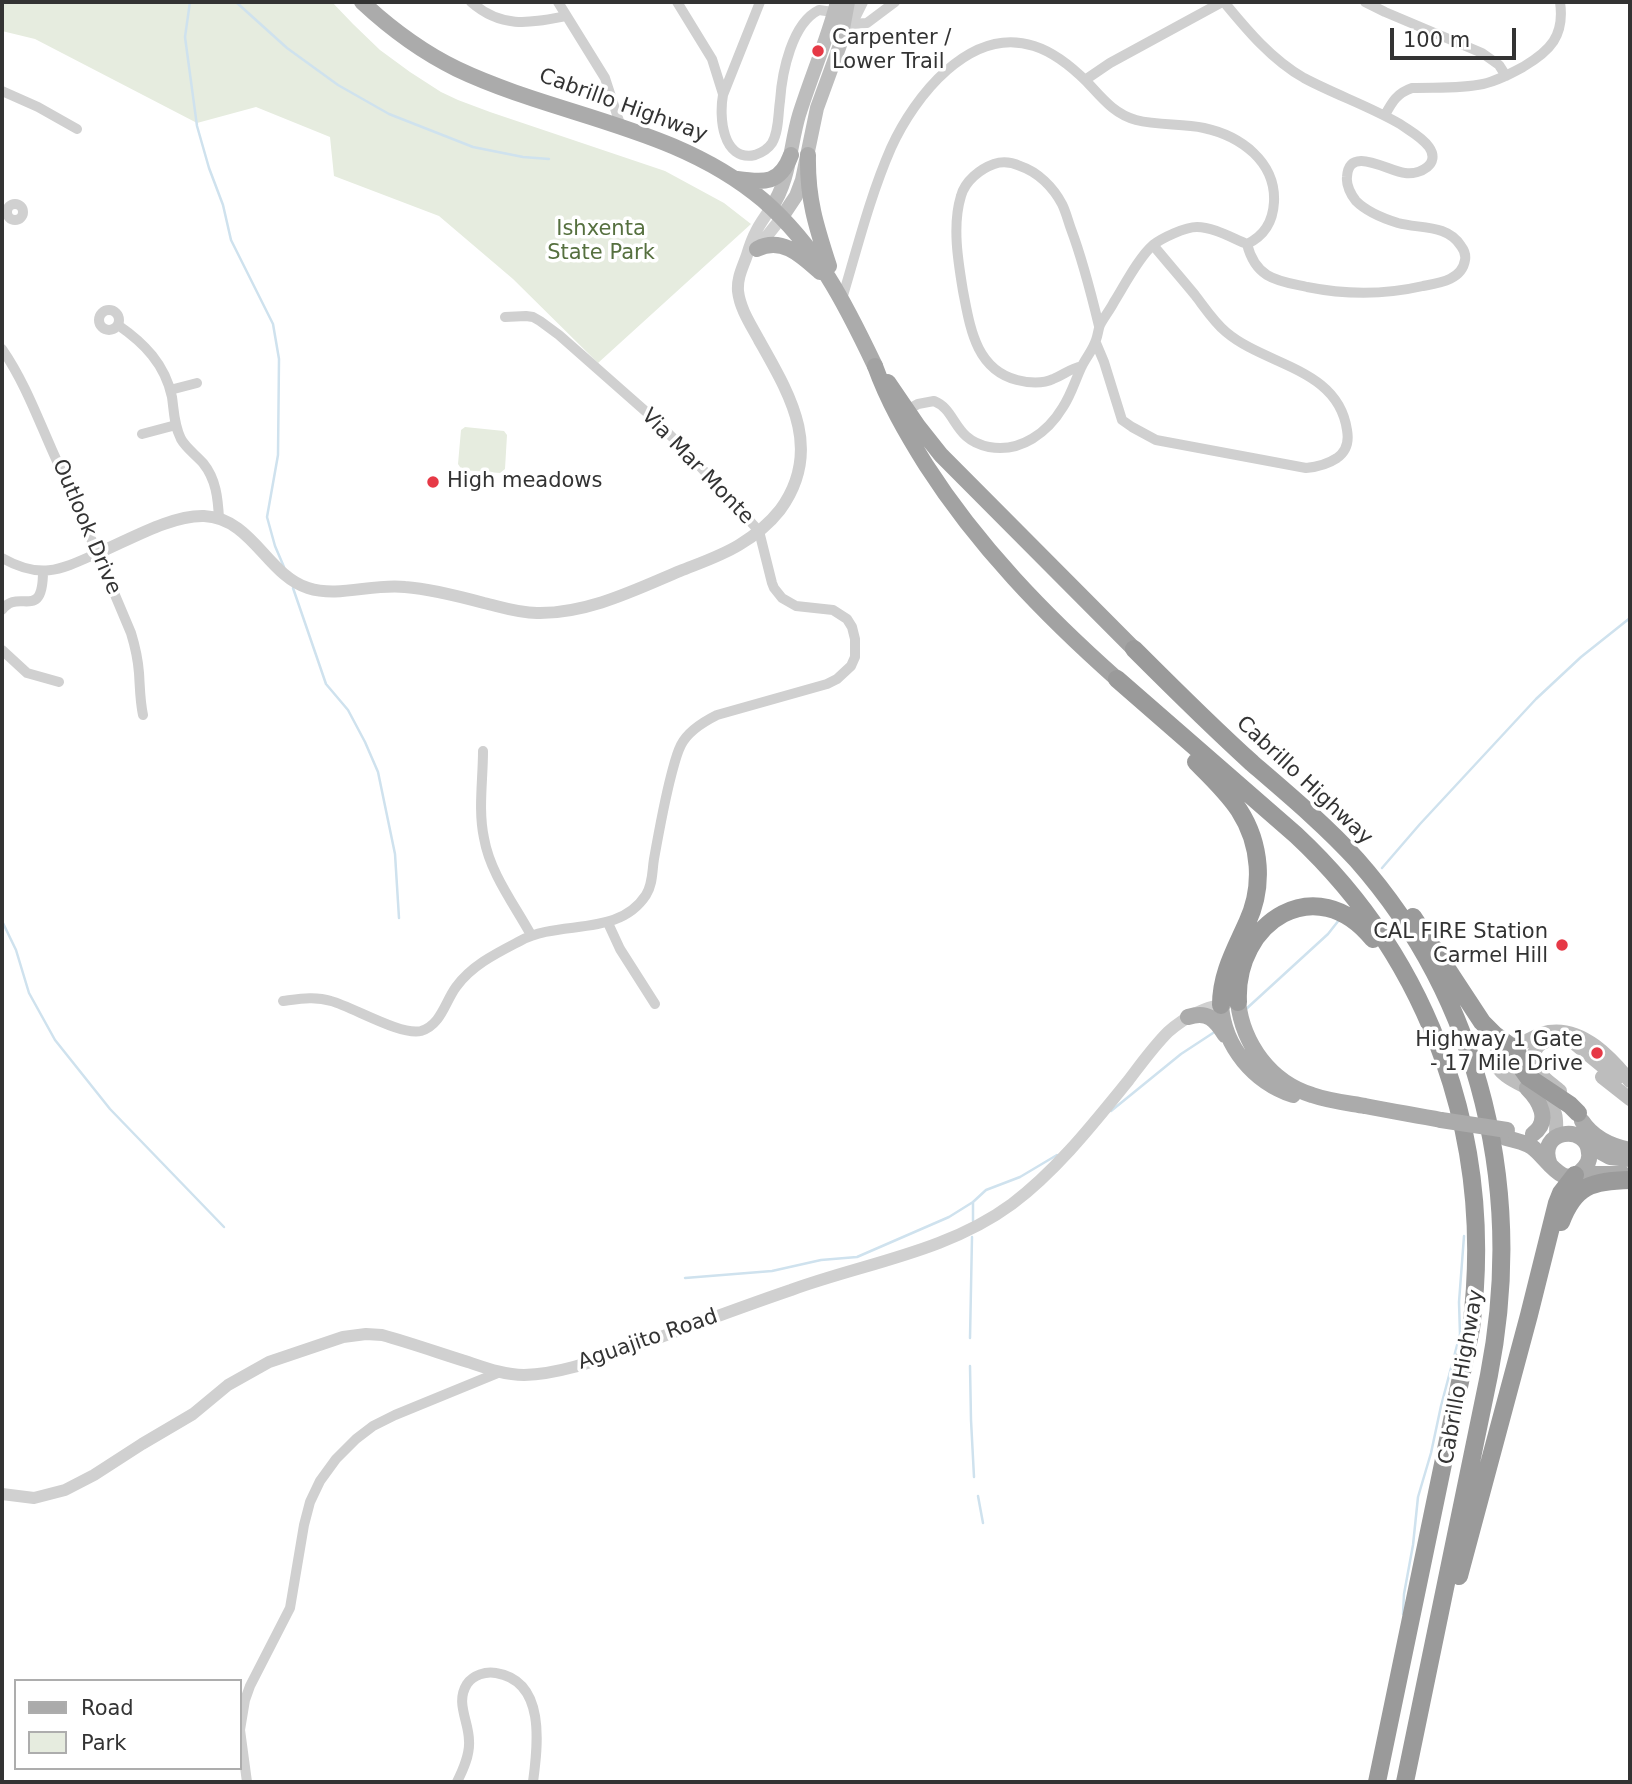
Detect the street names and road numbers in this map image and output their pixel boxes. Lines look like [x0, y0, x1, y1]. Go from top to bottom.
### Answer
street label: Cabrillo Highway [535, 64, 711, 148]
street label: Via Mar Monte [635, 404, 759, 530]
street label: Outlook Drive [46, 456, 126, 598]
street label: Cabrillo Highway [1231, 711, 1377, 851]
street label: Cabrillo Highway [1434, 1288, 1490, 1466]
street label: Aguajito Road [575, 1304, 721, 1376]

